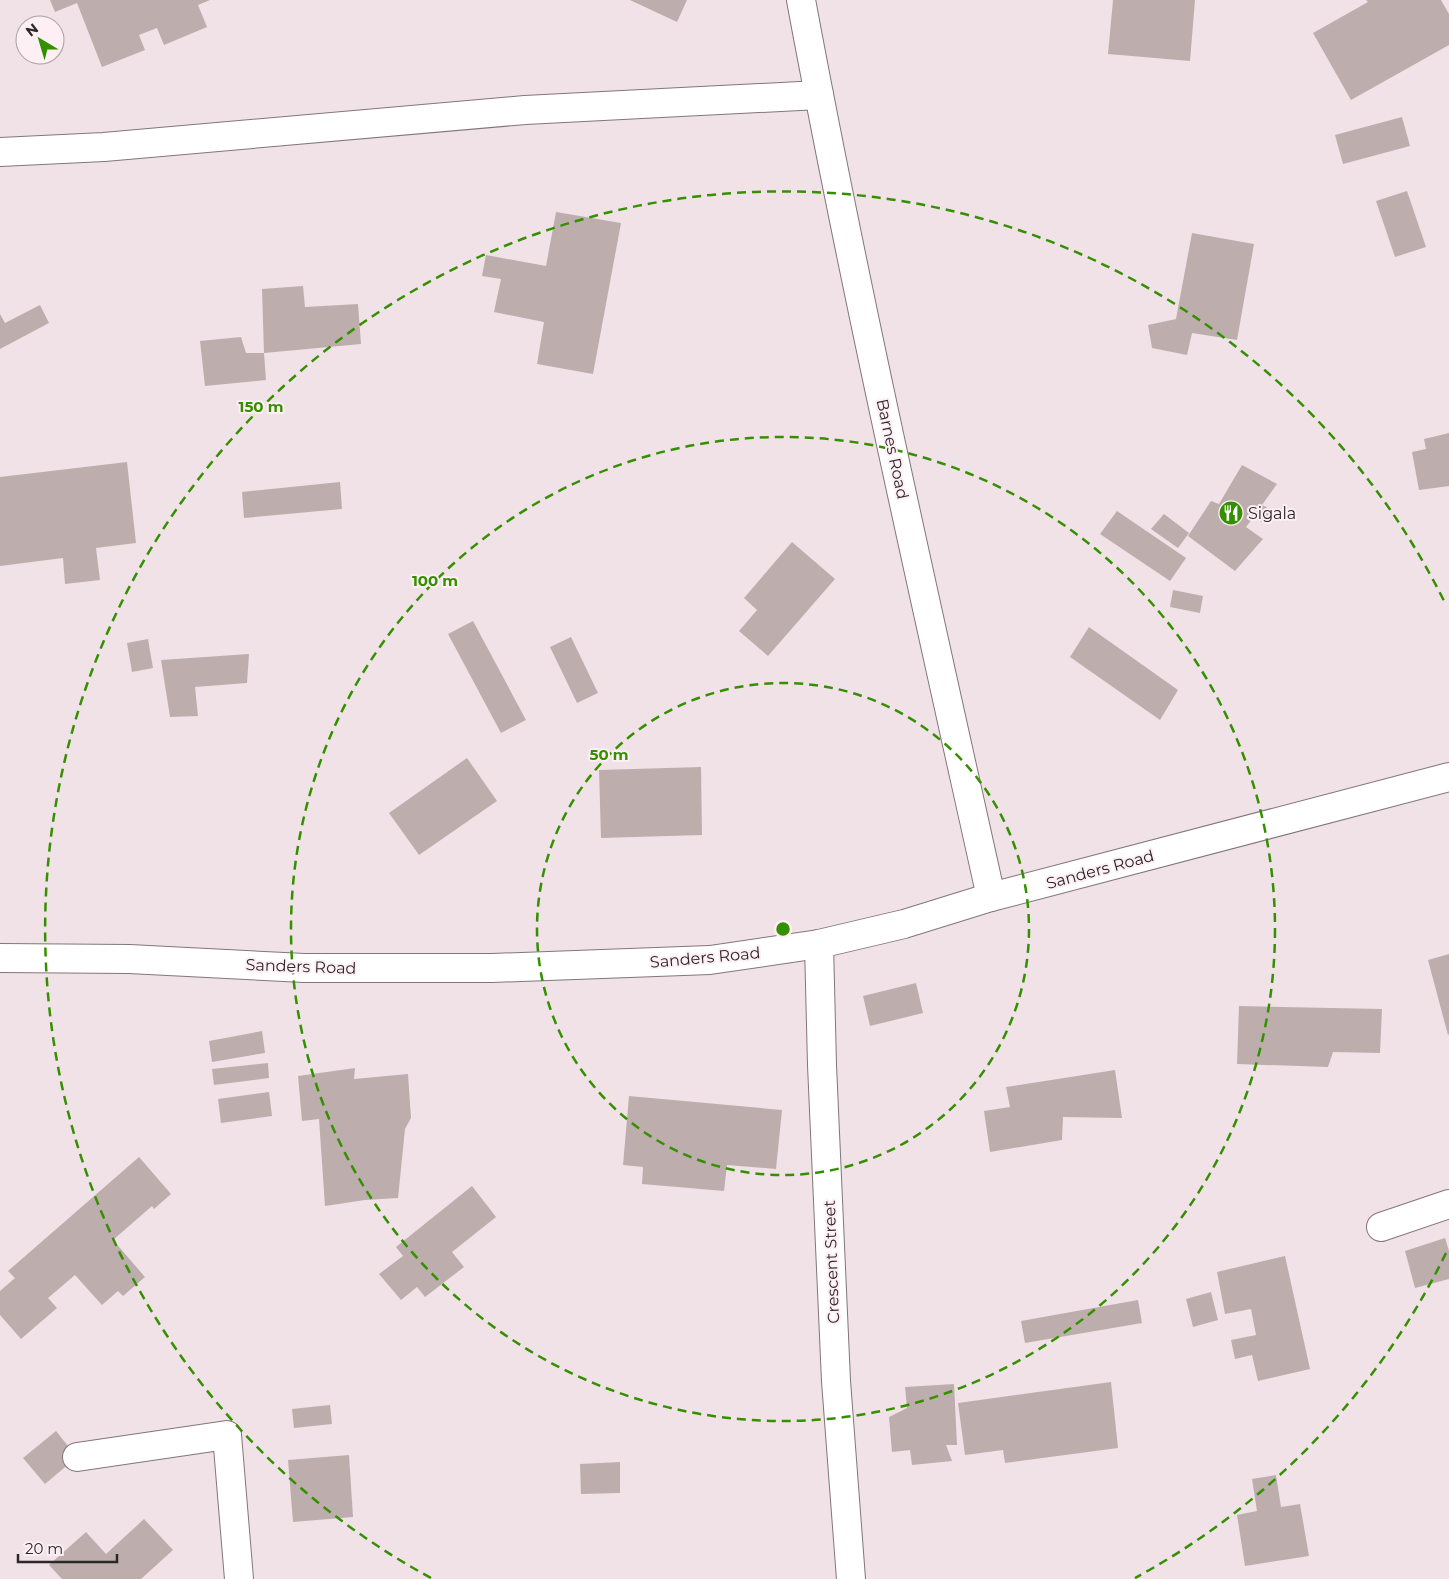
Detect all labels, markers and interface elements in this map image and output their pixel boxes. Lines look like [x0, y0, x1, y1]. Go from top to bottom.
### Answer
north arrow [15, 15, 65, 65]
text: N [22, 19, 42, 40]
text: 150 m [239, 397, 283, 416]
street label: Barnes Road [873, 397, 912, 501]
restaurant icon: Sigala [1218, 500, 1244, 526]
place label: Sigala [1248, 504, 1296, 523]
text: 100 m [412, 571, 458, 590]
text: 50 m [589, 745, 629, 764]
street label: Sanders Road [1044, 846, 1156, 893]
centre of rings [774, 920, 792, 938]
street label: Sanders Road [649, 943, 761, 972]
street label: Sanders Road [245, 955, 357, 978]
street label: Crescent Street [820, 1199, 843, 1324]
scale bar [18, 1532, 116, 1564]
text: 20 m [25, 1539, 63, 1558]

